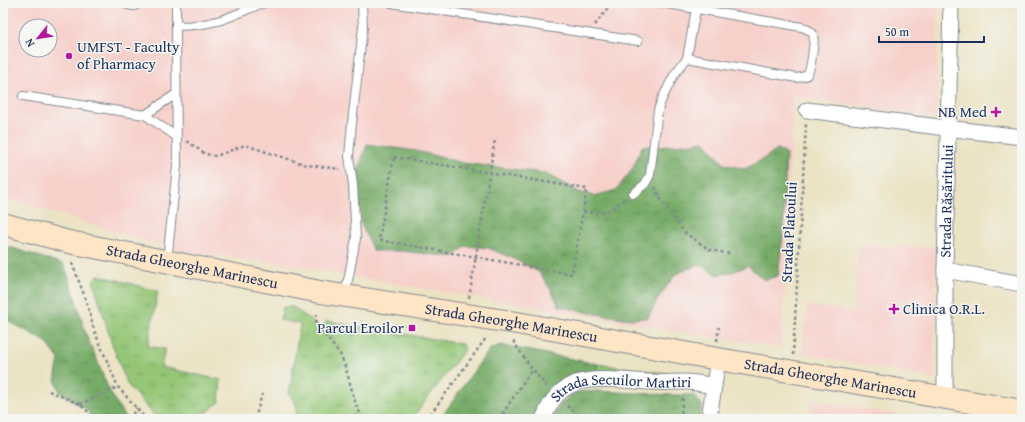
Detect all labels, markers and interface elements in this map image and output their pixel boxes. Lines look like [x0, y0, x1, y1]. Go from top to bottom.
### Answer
north arrow [18, 18, 58, 58]
scale bar [879, 18, 984, 44]
text: 50 m [885, 23, 909, 40]
text: N [20, 35, 38, 50]
place label: UMFST - Faculty of Pharmacy [77, 36, 180, 74]
marker: UMFST - Faculty of Pharmacy [64, 51, 74, 61]
place label: NB Med [938, 101, 987, 122]
marker: NB Med [990, 106, 1002, 118]
street label: Strada Răsăritului [934, 144, 958, 258]
street label: Strada Platoului [775, 181, 802, 283]
street label: Strada Gheorghe Marinescu [105, 239, 281, 294]
street label: Strada Gheorghe Marinescu [423, 298, 600, 347]
place label: Clinica O.R.L. [903, 298, 985, 319]
marker: Clinica O.R.L. [888, 303, 900, 315]
place label: Parcul Eroilor [317, 317, 404, 338]
marker: Parcul Eroilor [407, 323, 417, 333]
street label: Strada Gheorghe Marinescu [743, 353, 919, 403]
street label: Strada Secuilor Martiri [545, 368, 692, 406]

